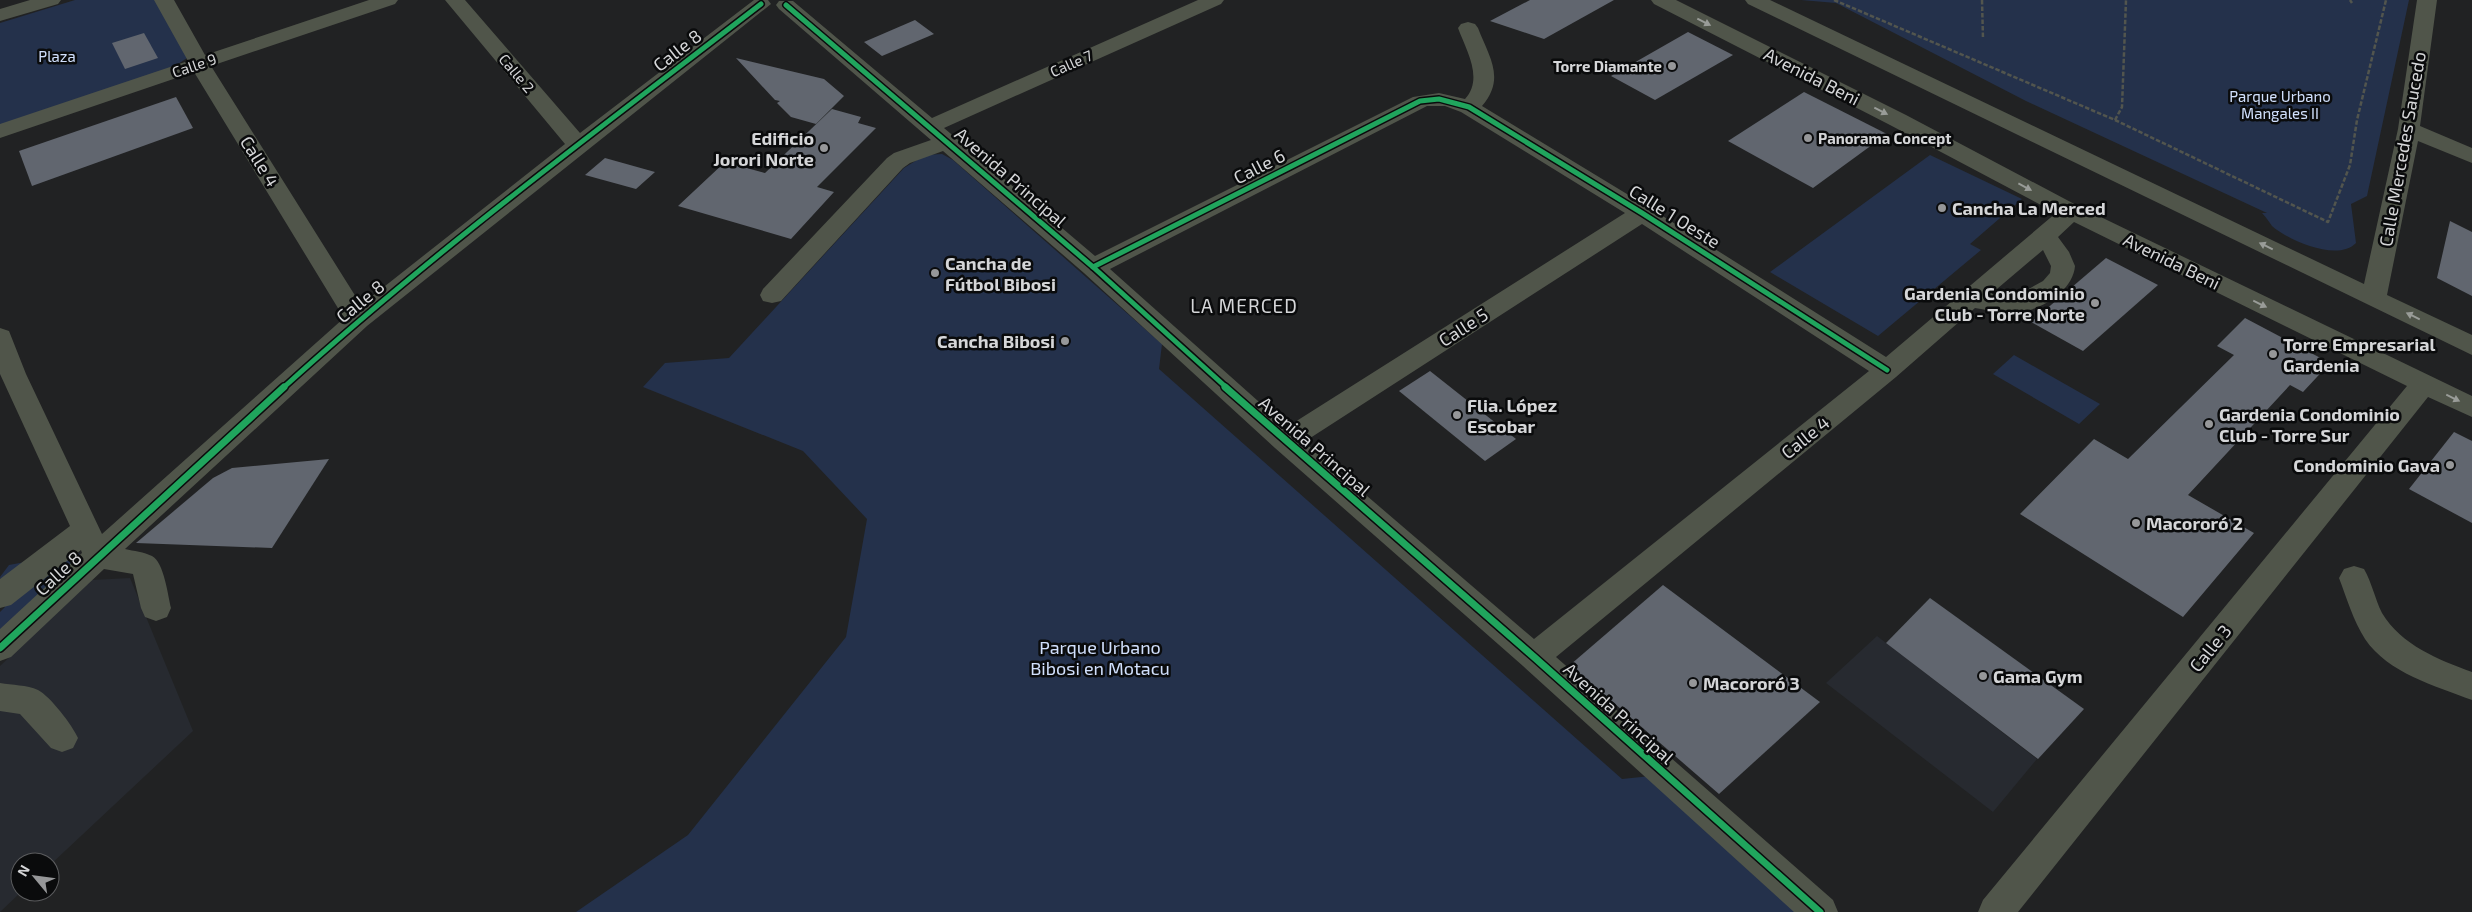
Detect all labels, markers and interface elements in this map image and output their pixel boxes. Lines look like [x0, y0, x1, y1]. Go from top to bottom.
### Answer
one-way arrow [1697, 18, 1712, 26]
street label: Calle 8 [648, 24, 706, 76]
street label: Avenida Beni [1760, 42, 1864, 110]
street label: Calle 7 [1047, 46, 1095, 80]
park label: Plaza [38, 47, 76, 65]
street label: Calle 9 [169, 49, 219, 81]
street label: Calle 2 [495, 50, 539, 96]
street label: Calle Mercedes Saucedo [2374, 50, 2430, 248]
place label: Torre Diamante [1553, 57, 1662, 75]
marker: Torre Diamante [1666, 60, 1678, 72]
park label: Parque Urbano Mangales II [2229, 87, 2331, 122]
one-way arrow [1873, 107, 1888, 115]
street label: Avenida Principal [951, 123, 1072, 232]
place label: Edificio Jorori Norte [713, 127, 814, 170]
place label: Panorama Concept [1818, 129, 1951, 147]
street label: Calle 4 [236, 132, 284, 190]
marker: Panorama Concept [1802, 132, 1814, 144]
marker: Edificio Jorori Norte [818, 142, 830, 154]
street label: Calle 6 [1230, 144, 1288, 188]
street label: Calle 1 Oeste [1625, 179, 1725, 253]
one-way arrow [2017, 183, 2032, 191]
place label: Cancha La Merced [1952, 197, 2106, 219]
marker: Cancha La Merced [1936, 202, 1948, 214]
street label: Avenida Beni [2120, 228, 2224, 294]
one-way arrow [2259, 242, 2273, 250]
place label: Cancha de Fútbol Bibosi [945, 252, 1056, 295]
marker: Cancha de Fútbol Bibosi [929, 267, 941, 279]
street label: Calle 8 [332, 275, 388, 327]
place label: Gardenia Condominio Club - Torre Norte [1904, 282, 2085, 325]
district label: LA MERCED [1190, 294, 1298, 317]
marker: Gardenia Condominio Club - Torre Norte [2089, 297, 2101, 309]
one-way arrow [2253, 300, 2267, 308]
street label: Calle 5 [1434, 303, 1492, 351]
one-way arrow [2405, 312, 2420, 321]
place label: Cancha Bibosi [937, 330, 1055, 352]
place label: Torre Empresarial Gardenia [2283, 333, 2435, 376]
marker: Cancha Bibosi [1059, 335, 1071, 347]
marker: Torre Empresarial Gardenia [2267, 348, 2279, 360]
street label: Avenida Principal [1255, 392, 1376, 501]
place label: Flia. López Escobar [1467, 394, 1557, 437]
one-way arrow [2446, 394, 2461, 402]
place label: Gardenia Condominio Club - Torre Sur [2219, 403, 2400, 446]
marker: Flia. López Escobar [1451, 409, 1463, 421]
street label: Calle 4 [1776, 411, 1834, 463]
marker: Gardenia Condominio Club - Torre Sur [2203, 418, 2215, 430]
place label: Condominio Gava [2293, 454, 2440, 476]
marker: Condominio Gava [2444, 459, 2456, 471]
place label: Macororó 2 [2146, 512, 2243, 534]
marker: Macororó 2 [2130, 517, 2142, 529]
street label: Calle 8 [30, 546, 86, 600]
street label: Calle 3 [2184, 620, 2236, 676]
park label: Parque Urbano Bibosi en Motacu [1030, 636, 1170, 679]
street label: Avenida Principal [1559, 658, 1679, 769]
place label: Gama Gym [1993, 665, 2083, 687]
marker: Gama Gym [1977, 670, 1989, 682]
place label: Macororó 3 [1703, 672, 1800, 694]
marker: Macororó 3 [1687, 677, 1699, 689]
north arrow [10, 852, 60, 902]
text: N [13, 862, 33, 879]

